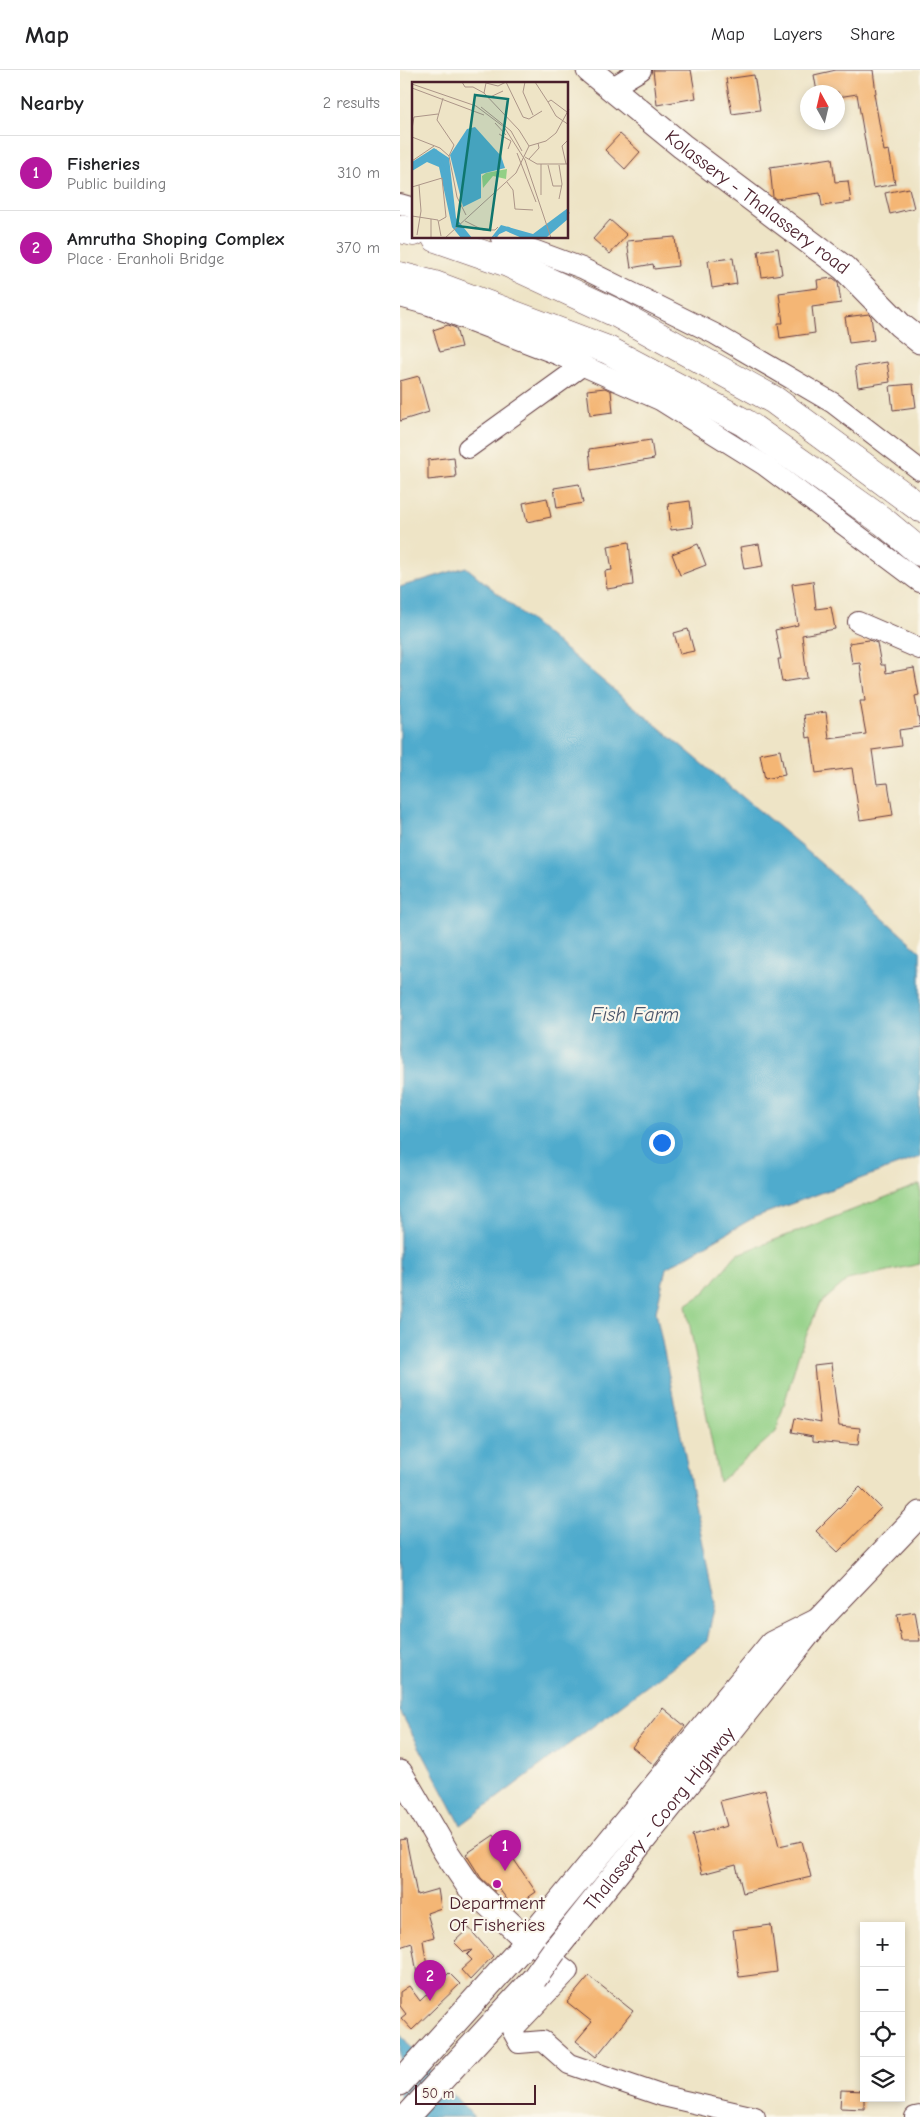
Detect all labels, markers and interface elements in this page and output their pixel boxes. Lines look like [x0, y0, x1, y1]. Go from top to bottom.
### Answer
text: Map [25, 21, 69, 49]
text: Map [711, 24, 745, 45]
text: Layers [773, 24, 822, 45]
text: Share [850, 24, 895, 45]
inset map [412, 82, 569, 239]
north arrow [800, 85, 845, 130]
text: Nearby [20, 91, 84, 115]
text: 2 results [323, 94, 380, 112]
street label: Kolassery - Thalassery road [661, 126, 854, 279]
text: Fisheries [67, 153, 140, 175]
text: 1 [33, 164, 39, 182]
text: 310 m [337, 164, 380, 182]
text: Public building [67, 175, 166, 193]
text: Amrutha Shoping Complex [67, 228, 284, 250]
text: 2 [32, 239, 40, 257]
text: 370 m [336, 239, 380, 257]
text: Place · Eranholi Bridge [67, 250, 224, 268]
water label: Fish Farm [591, 1003, 679, 1026]
your location [649, 1130, 675, 1156]
street label: Thalassery - Coorg Highway [580, 1723, 740, 1915]
pin: 1 [489, 1830, 521, 1871]
marker: Department Of Fisheries [491, 1878, 503, 1890]
place label: Department Of Fisheries [449, 1892, 545, 1936]
map controls [860, 1922, 905, 2102]
button: + [860, 1922, 905, 1967]
pin: 2 [414, 1960, 446, 2001]
button: − [860, 1967, 905, 2012]
button: locate [860, 2012, 905, 2057]
button: layers [860, 2057, 905, 2102]
scale bar [415, 2082, 536, 2105]
text: 50 m [422, 2085, 454, 2102]

